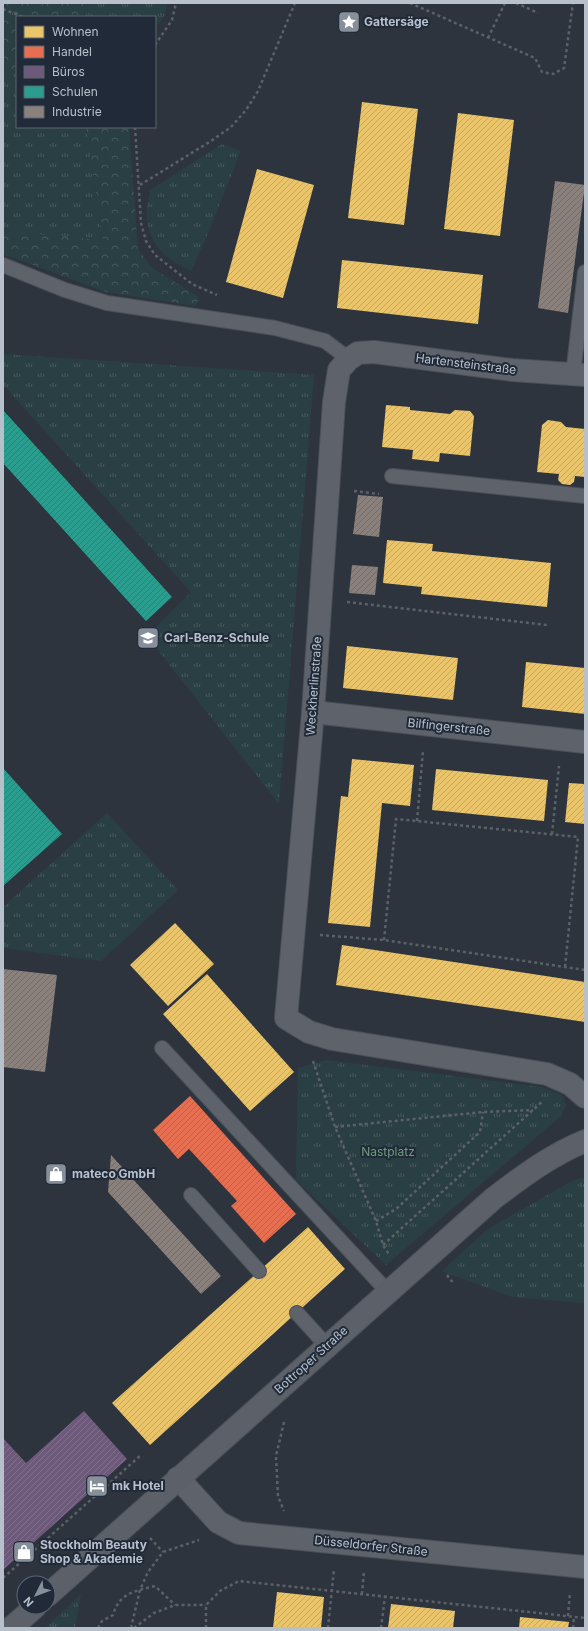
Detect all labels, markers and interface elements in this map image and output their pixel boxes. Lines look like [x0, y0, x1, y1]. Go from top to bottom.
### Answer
place icon: Gattersäge [336, 9, 362, 35]
place label: Gattersäge [364, 14, 429, 29]
legend [16, 16, 156, 128]
text: Wohnen [52, 24, 99, 39]
text: Handel [52, 44, 92, 59]
text: Büros [52, 64, 85, 79]
text: Schulen [52, 84, 98, 99]
text: Industrie [52, 104, 102, 119]
street label: Hartensteinstraße [415, 350, 517, 377]
school or university icon: Carl-Benz-Schule [135, 625, 161, 651]
place label: Carl-Benz-Schule [164, 630, 269, 645]
street label: Weckherlinstraße [303, 636, 324, 736]
street label: Bilfingerstraße [407, 715, 491, 738]
park label: Nastplatz [361, 1144, 415, 1159]
shop icon: mateco GmbH [43, 1161, 69, 1187]
place label: mateco GmbH [72, 1166, 155, 1181]
street label: Bottroper Straße [271, 1323, 350, 1397]
hotel icon: mk Hotel [84, 1473, 110, 1499]
place label: mk Hotel [112, 1478, 164, 1493]
street label: Düsseldorfer Straße [314, 1532, 428, 1559]
place label: Stockholm Beauty Shop & Akademie [40, 1537, 148, 1566]
shop icon: Stockholm Beauty Shop & Akademie [11, 1539, 37, 1565]
north arrow [16, 1575, 56, 1615]
text: N [21, 1594, 37, 1609]

